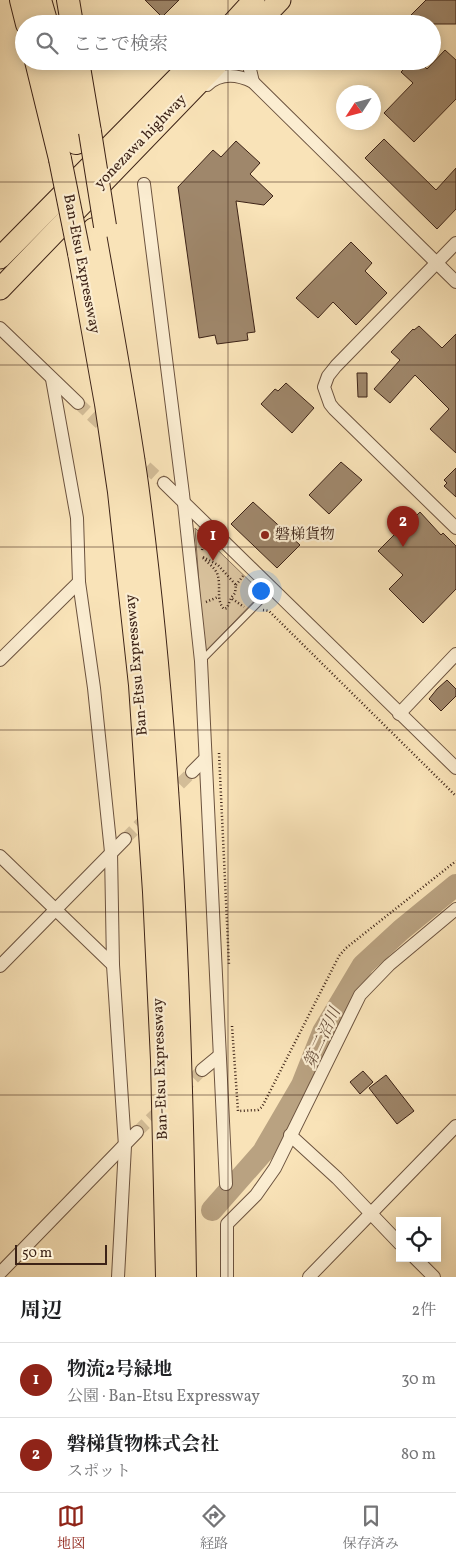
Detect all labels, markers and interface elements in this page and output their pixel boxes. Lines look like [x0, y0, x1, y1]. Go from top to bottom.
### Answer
search box [15, 15, 441, 70]
icon: search [33, 29, 61, 57]
text: ここで検索 [73, 32, 168, 58]
north arrow [336, 85, 381, 130]
street label: yonezawa highway [90, 90, 192, 194]
street label: Ban-Etsu Expressway [57, 192, 105, 336]
pin: 2 [387, 506, 419, 547]
pin: 1 [197, 520, 229, 561]
place label: 磐梯貨物 [275, 525, 335, 546]
marker: 磐梯貨物 [259, 529, 271, 541]
your location [248, 578, 274, 604]
street label: Ban-Etsu Expressway [120, 593, 154, 737]
street label: Ban-Etsu Expressway [148, 998, 174, 1140]
water label: 第二沼川 [300, 1003, 347, 1072]
map controls [396, 1217, 441, 1262]
button: locate [396, 1217, 441, 1262]
scale bar [15, 1242, 108, 1265]
text: 50 m [22, 1244, 52, 1263]
text: 周辺 [20, 1297, 62, 1326]
text: 2件 [411, 1300, 436, 1322]
text: 物流2号緑地 [67, 1357, 172, 1383]
text: 1 [33, 1369, 39, 1391]
text: 30 m [401, 1369, 436, 1391]
text: 公園 · Ban-Etsu Expressway [67, 1386, 260, 1408]
text: 磐梯貨物株式会社 [67, 1432, 219, 1458]
text: 2 [32, 1444, 40, 1466]
text: 80 m [401, 1444, 436, 1466]
text: スポット [67, 1461, 131, 1483]
tab: 地図 [57, 1502, 85, 1554]
tab: 経路 [200, 1502, 228, 1554]
tab: 保存済み [343, 1502, 399, 1554]

